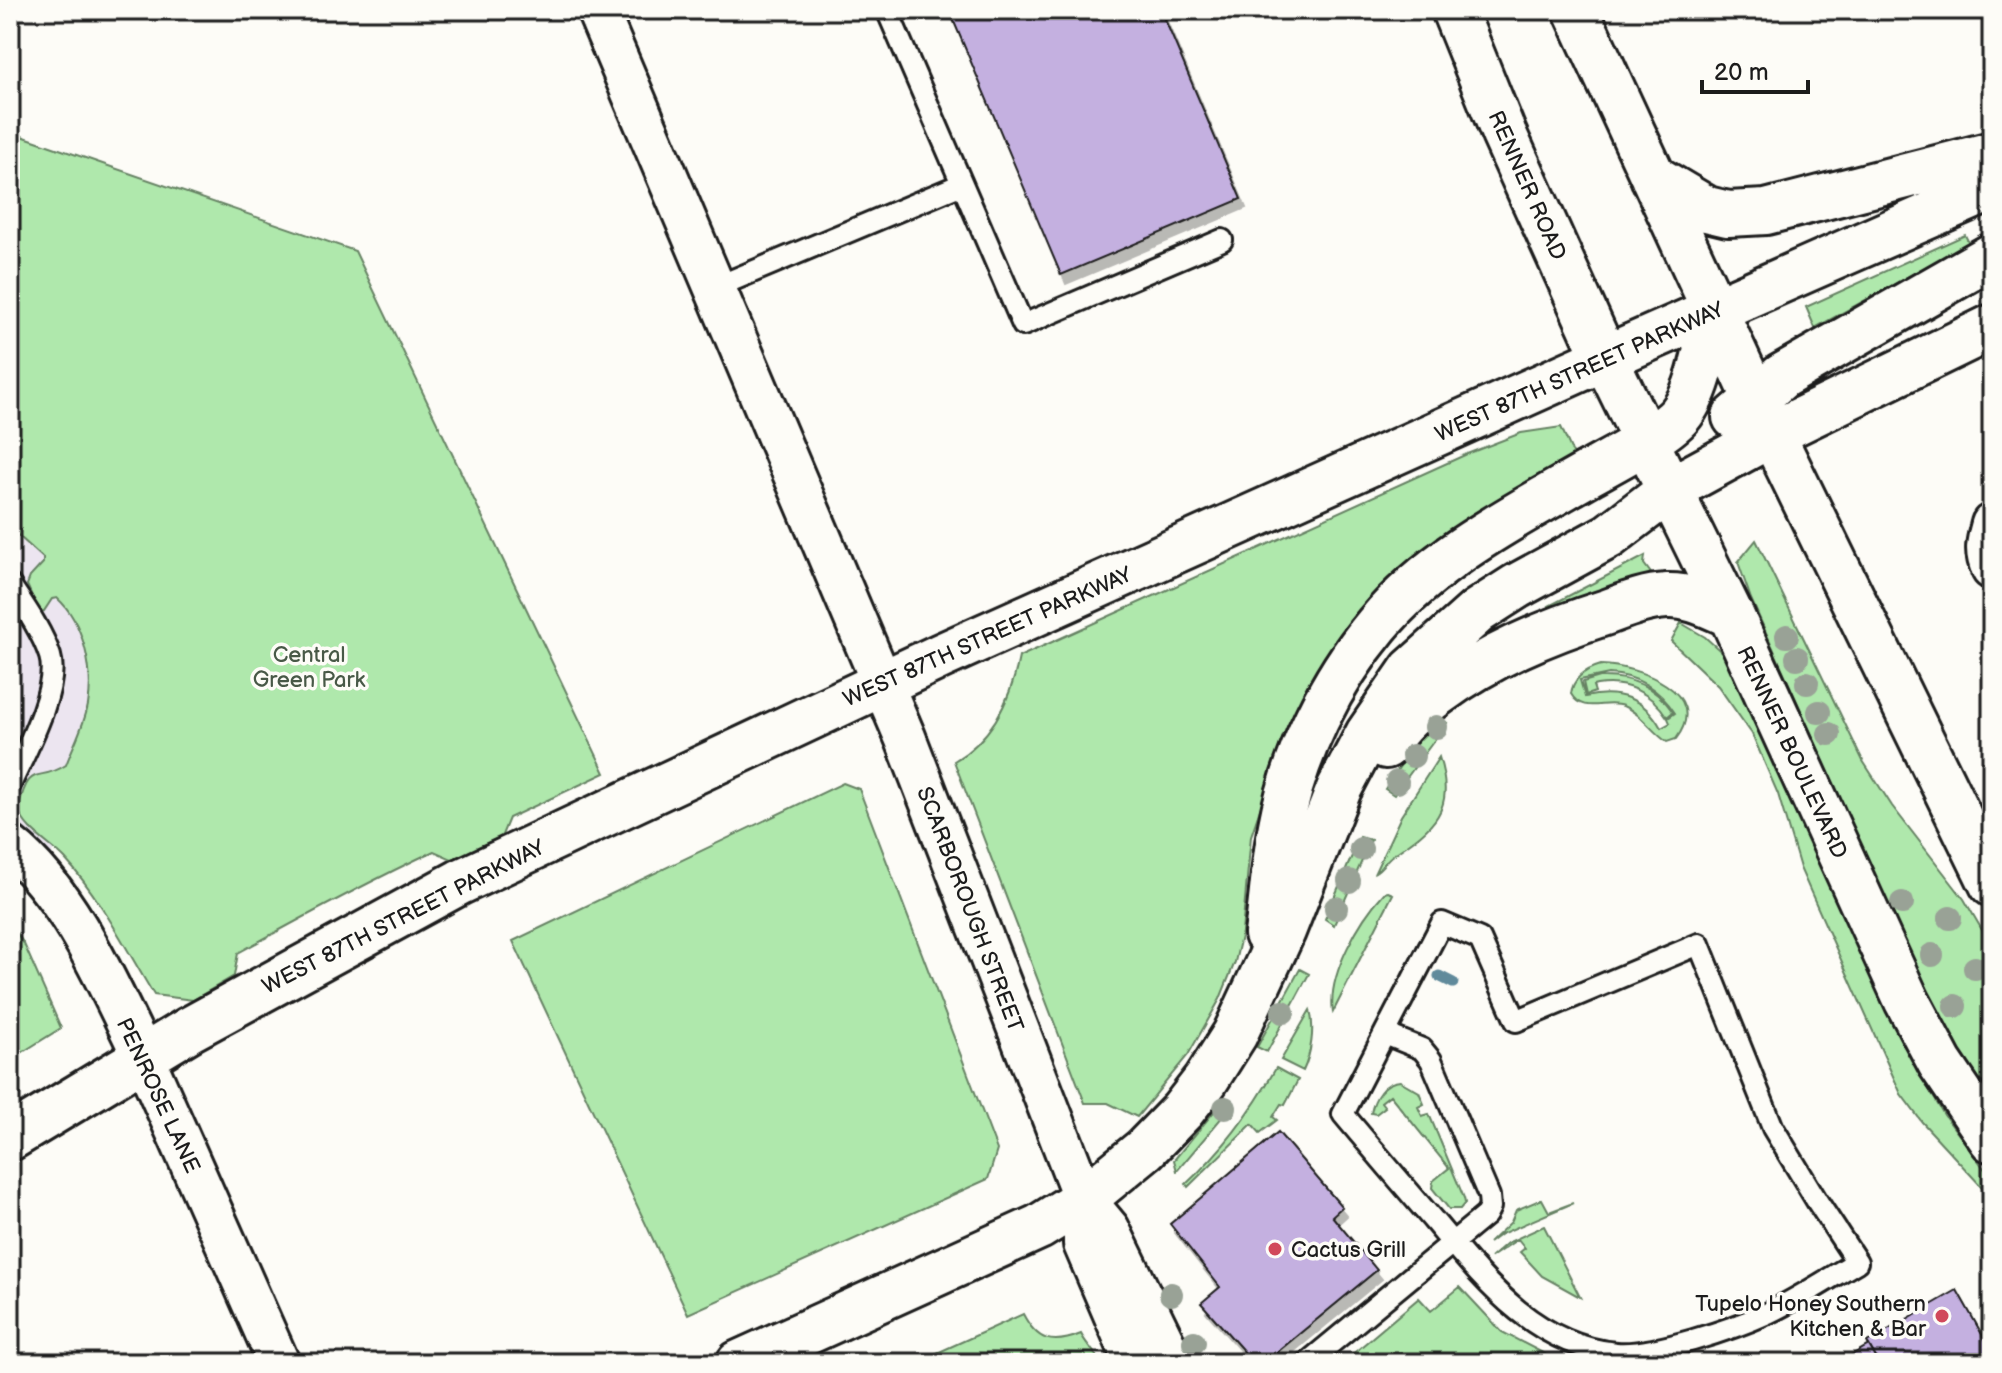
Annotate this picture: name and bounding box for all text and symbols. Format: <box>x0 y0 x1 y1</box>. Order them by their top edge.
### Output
scale bar <box>1702 44 1808 94</box>
text: 20 m <box>1714 58 1769 87</box>
street label: RENNER ROAD <box>1482 107 1572 264</box>
street label: WEST 87TH STREET PARKWAY <box>1431 296 1728 448</box>
street label: WEST 87TH STREET PARKWAY <box>839 561 1136 713</box>
park label: Central Green Park <box>253 642 366 694</box>
street label: RENNER BOULEVARD <box>1731 642 1853 863</box>
street label: SCARBOROUGH STREET <box>910 783 1029 1036</box>
street label: WEST 87TH STREET PARKWAY <box>258 834 549 1000</box>
street label: PENROSE LANE <box>110 1014 205 1178</box>
place label: Cactus Grill <box>1291 1237 1406 1264</box>
marker: Cactus Grill <box>1266 1240 1284 1258</box>
place label: Tupelo Honey Southern Kitchen & Bar <box>1695 1291 1927 1343</box>
marker: Tupelo Honey Southern Kitchen & Bar <box>1933 1307 1951 1325</box>

